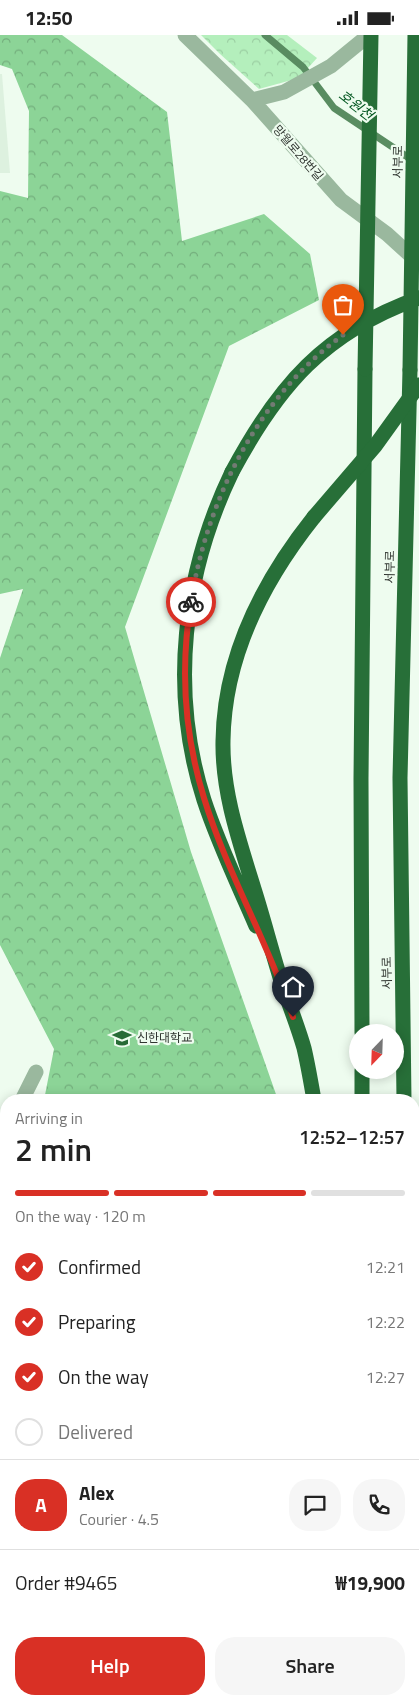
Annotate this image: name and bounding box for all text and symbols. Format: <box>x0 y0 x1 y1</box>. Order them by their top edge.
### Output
text: 12:50 <box>25 3 72 32</box>
water label: 호원천 <box>335 84 379 125</box>
street label: 망월로28번길 <box>269 121 328 185</box>
street label: 서부로 <box>388 145 407 179</box>
pin <box>322 284 364 335</box>
icon: bag <box>329 291 357 319</box>
street label: 서부로 <box>380 550 399 584</box>
courier <box>166 577 216 627</box>
icon: bike <box>177 588 205 616</box>
street label: 서부로 <box>377 956 396 990</box>
pin <box>272 966 314 1017</box>
icon: home <box>279 973 307 1001</box>
north arrow <box>349 1024 404 1079</box>
map controls <box>349 1024 404 1079</box>
school or university icon: 신한대학교 <box>111 1027 133 1049</box>
place label: 신한대학교 <box>137 1028 192 1047</box>
text: Arriving in <box>15 1106 83 1130</box>
text: 12:52–12:57 <box>299 1122 405 1151</box>
text: 2 min <box>15 1125 92 1173</box>
text: On the way · 120 m <box>15 1204 146 1228</box>
text: Confirmed <box>58 1252 141 1281</box>
icon: check <box>15 1253 43 1281</box>
text: 12:21 <box>366 1255 405 1279</box>
text: Preparing <box>58 1307 135 1336</box>
icon: check <box>15 1308 43 1336</box>
text: 12:22 <box>366 1310 405 1334</box>
text: On the way <box>58 1362 149 1391</box>
icon: check <box>15 1363 43 1391</box>
text: 12:27 <box>366 1365 405 1389</box>
text: Delivered <box>58 1417 133 1446</box>
text: Alex <box>79 1478 114 1507</box>
button: chat <box>289 1479 341 1531</box>
button: phone <box>353 1479 405 1531</box>
text: A <box>35 1490 47 1519</box>
text: Courier · 4.5 <box>79 1507 159 1531</box>
text: Order #9465 <box>15 1568 117 1597</box>
text: ₩19,900 <box>336 1568 405 1597</box>
button: Help <box>15 1637 205 1695</box>
button: Share <box>215 1637 405 1695</box>

